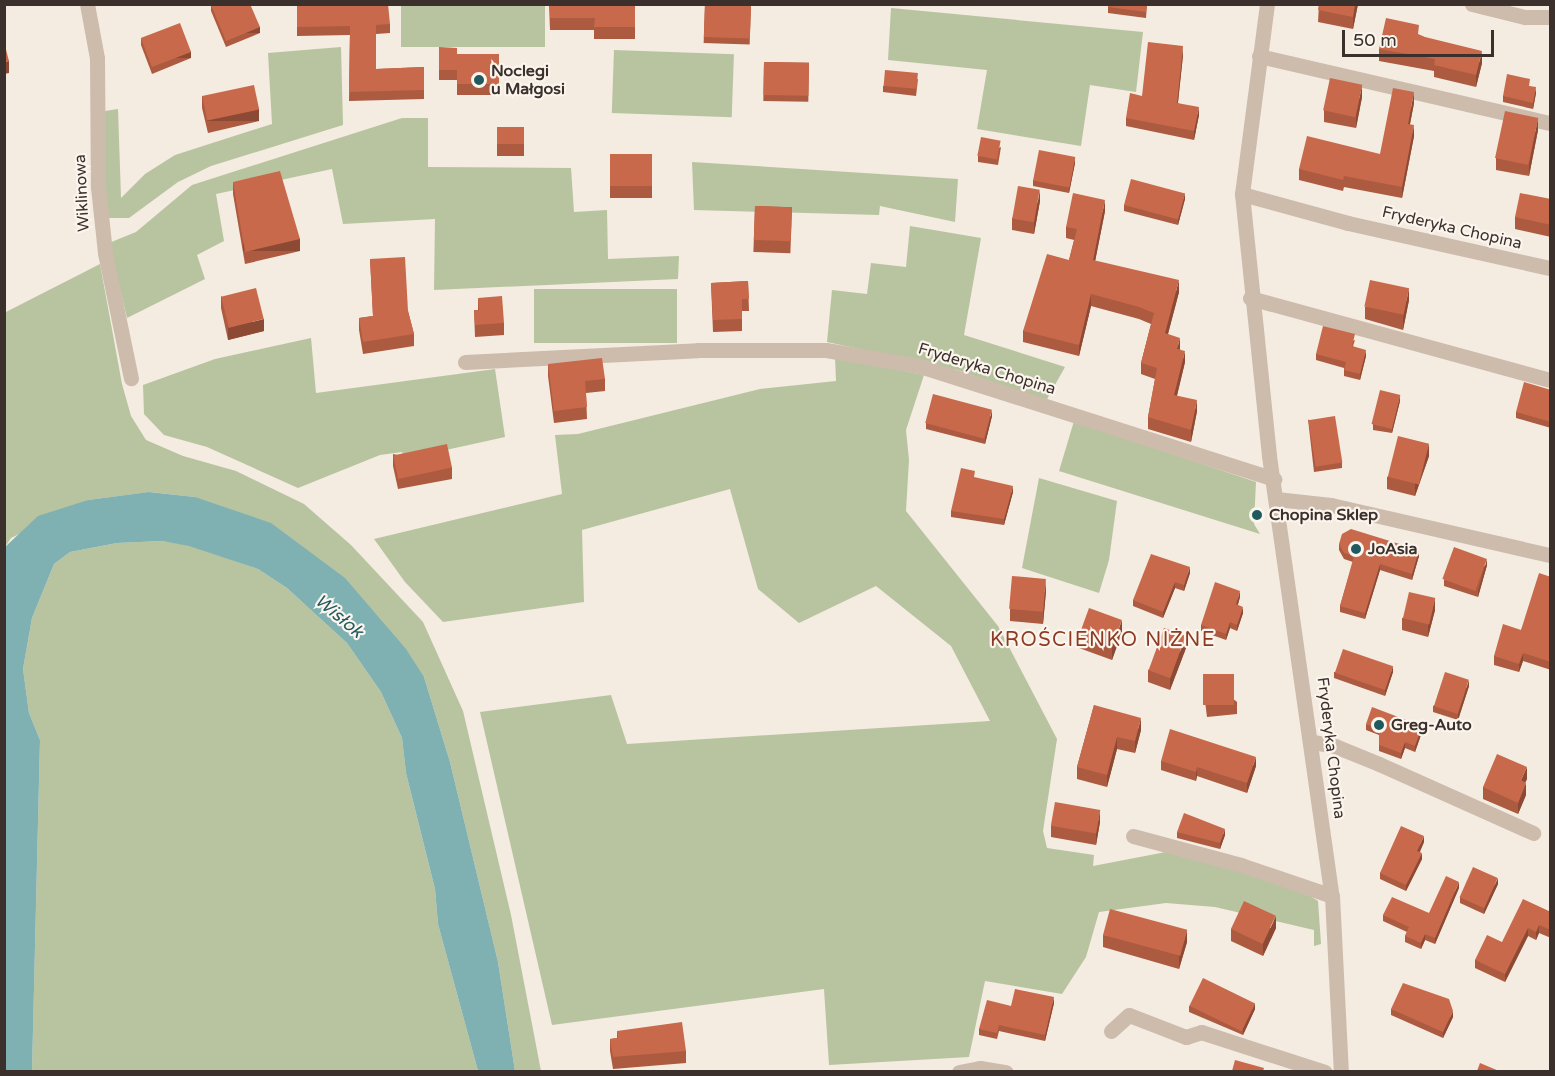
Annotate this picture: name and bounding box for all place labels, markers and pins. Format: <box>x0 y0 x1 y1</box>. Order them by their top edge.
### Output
place label: Noclegi u Małgosi <box>491 61 565 99</box>
marker: Noclegi u Małgosi <box>472 73 486 87</box>
place label: Chopina Sklep <box>1269 505 1378 525</box>
marker: Chopina Sklep <box>1250 508 1264 522</box>
place label: JoAsia <box>1368 539 1418 559</box>
marker: JoAsia <box>1349 542 1363 556</box>
place label: Greg-Auto <box>1391 715 1472 735</box>
marker: Greg-Auto <box>1372 718 1386 732</box>

